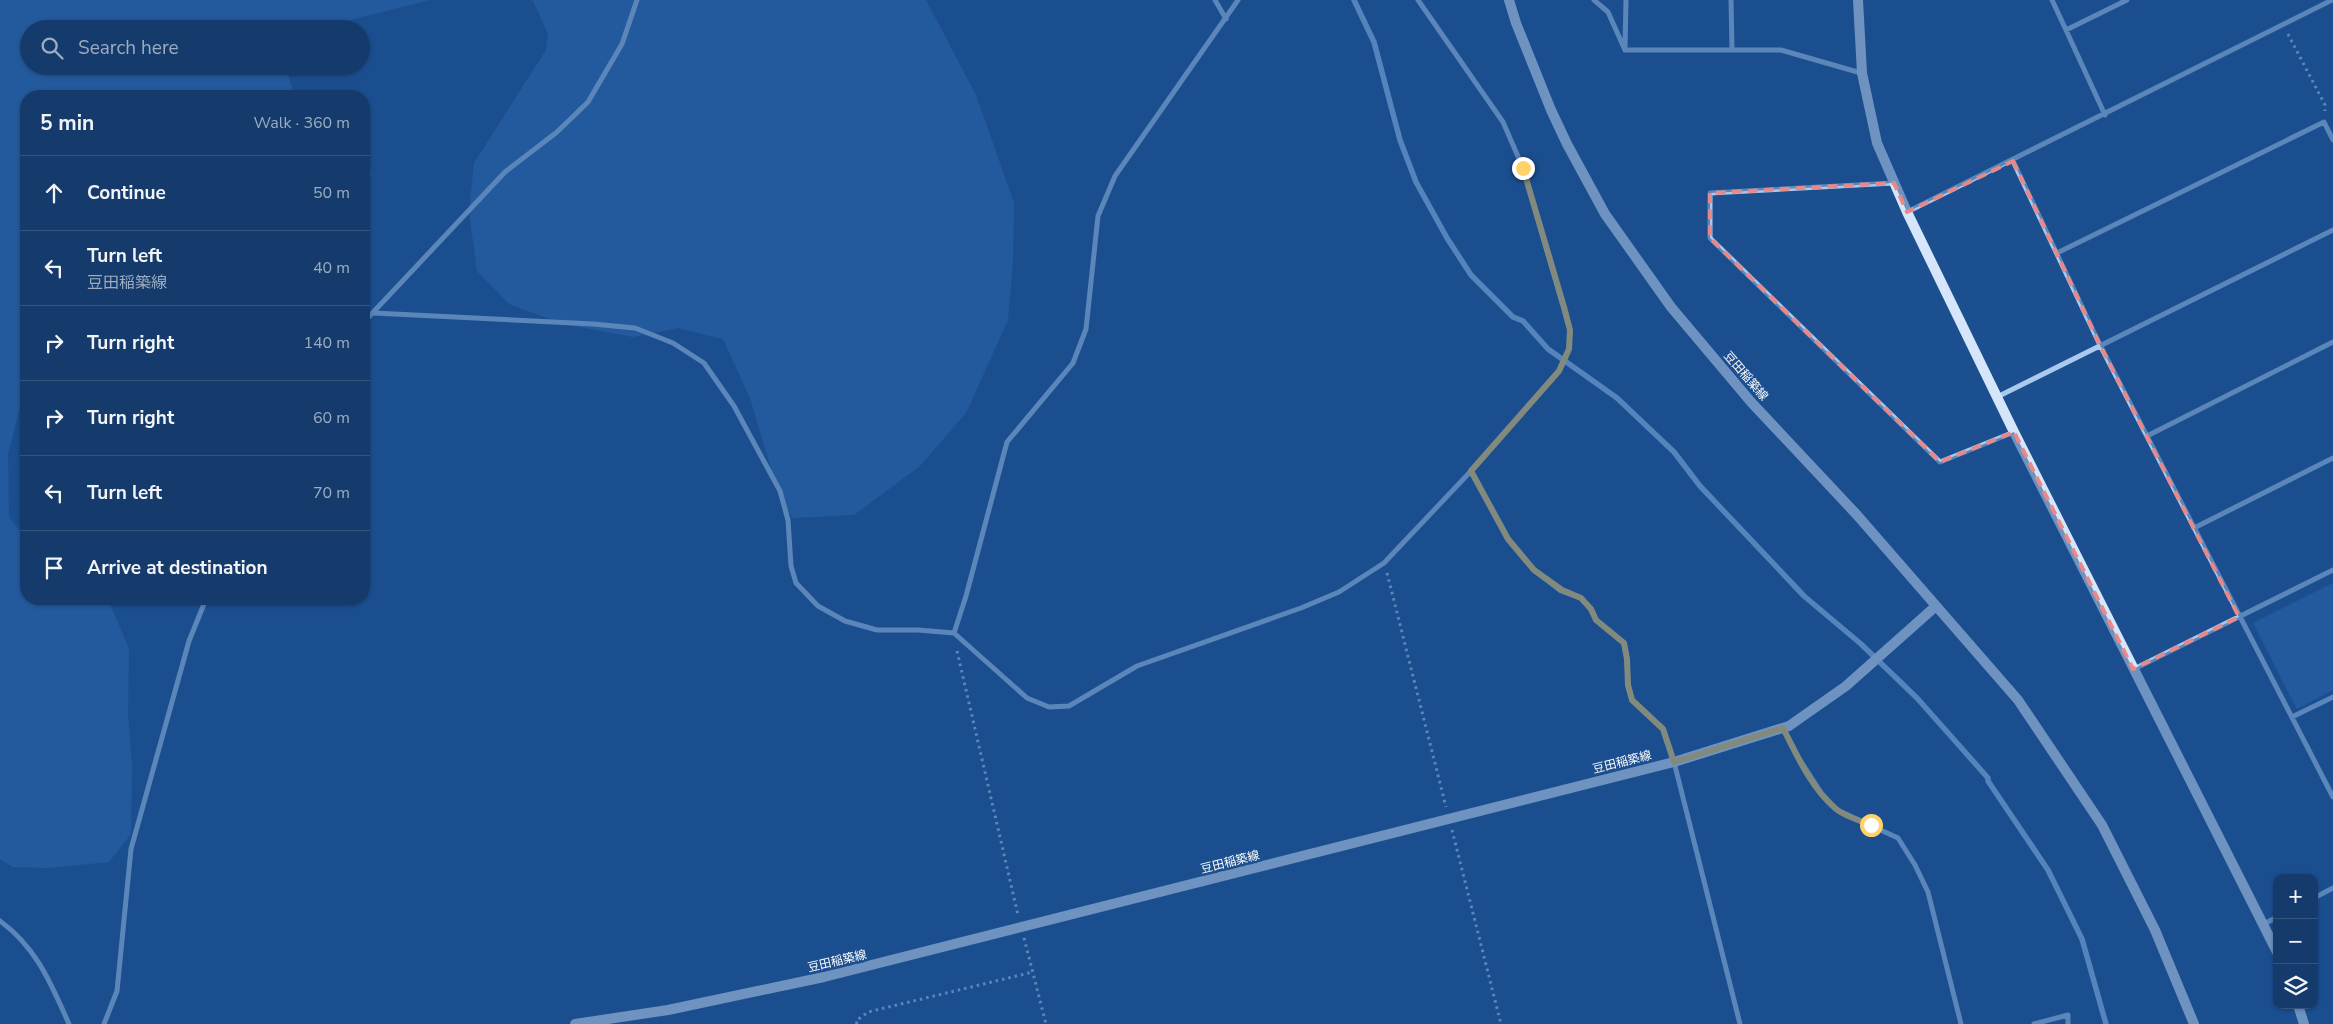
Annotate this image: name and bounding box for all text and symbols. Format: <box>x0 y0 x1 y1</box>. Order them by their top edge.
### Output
search box <box>20 20 370 75</box>
icon: search <box>38 34 66 62</box>
text: Search here <box>78 35 179 61</box>
text: 5 min <box>40 109 94 137</box>
text: Walk · 360 m <box>254 112 350 134</box>
route end <box>1512 157 1535 180</box>
icon: ahead <box>40 179 68 207</box>
text: Continue <box>87 180 166 206</box>
text: 50 m <box>313 182 350 204</box>
text: Turn left <box>87 243 162 269</box>
icon: left <box>40 254 68 282</box>
text: 40 m <box>313 257 350 279</box>
text: 豆田稲築線 <box>87 272 167 294</box>
icon: right <box>40 329 68 357</box>
text: Turn right <box>87 330 174 356</box>
text: 140 m <box>303 332 350 354</box>
street label: 豆田稲築線 <box>1720 348 1772 404</box>
icon: right <box>40 404 68 432</box>
text: Turn right <box>87 405 174 431</box>
text: 60 m <box>313 407 350 429</box>
icon: left <box>40 479 68 507</box>
text: Turn left <box>87 480 162 506</box>
text: 70 m <box>313 482 350 504</box>
icon: arrive <box>40 554 68 582</box>
text: Arrive at destination <box>87 555 268 581</box>
street label: 豆田稲築線 <box>1591 747 1653 777</box>
route start <box>1860 814 1883 837</box>
street label: 豆田稲築線 <box>1199 847 1261 877</box>
map controls <box>2273 874 2318 1009</box>
button: + <box>2273 874 2318 919</box>
button: − <box>2273 919 2318 964</box>
street label: 豆田稲築線 <box>806 946 868 976</box>
button: layers <box>2273 964 2318 1009</box>

